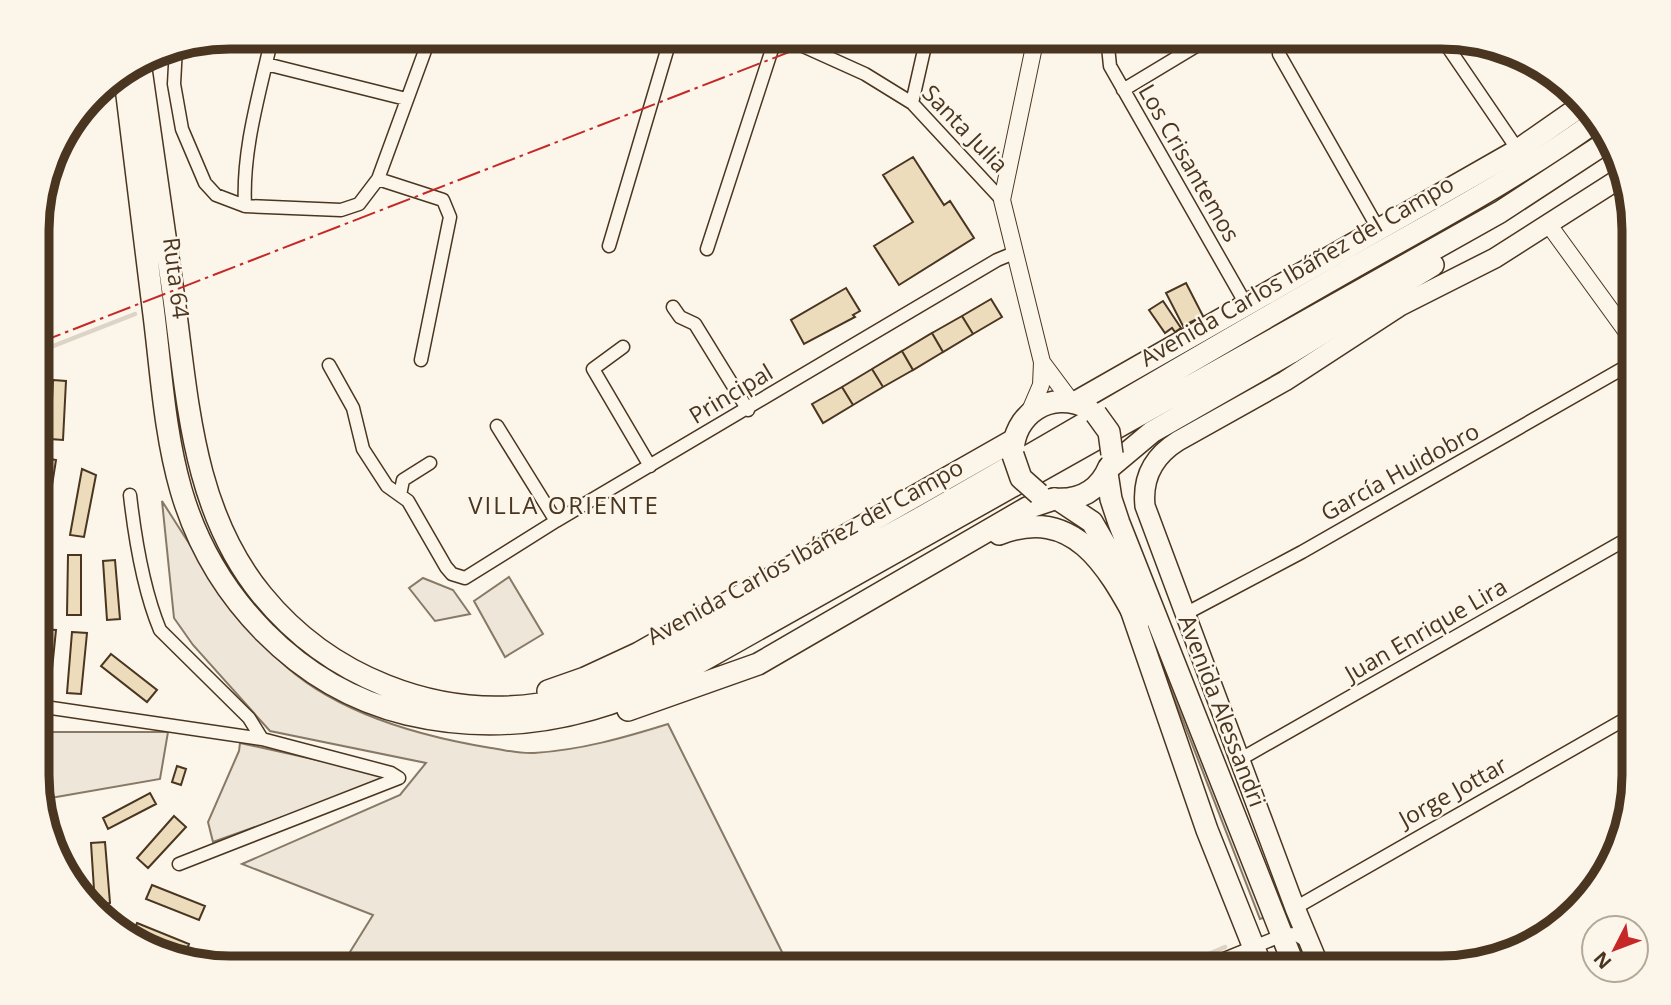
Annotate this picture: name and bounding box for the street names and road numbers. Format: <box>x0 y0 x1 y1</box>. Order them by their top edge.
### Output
street label: Santa Julia <box>916 77 1016 179</box>
street label: Los Crisantemos <box>1132 78 1248 247</box>
street label: Avenida Carlos Ibáñez del Campo <box>1134 167 1459 373</box>
street label: Ruta 64 <box>156 235 198 320</box>
street label: Principal <box>683 356 778 431</box>
street label: García Huidobro <box>1315 414 1484 528</box>
street label: Avenida Carlos Ibáñez del Campo <box>641 451 968 652</box>
street label: Juan Enrique Lira <box>1337 570 1512 690</box>
street label: Avenida Alessandri <box>1172 610 1274 811</box>
street label: Jorge Jottar <box>1391 748 1513 835</box>

